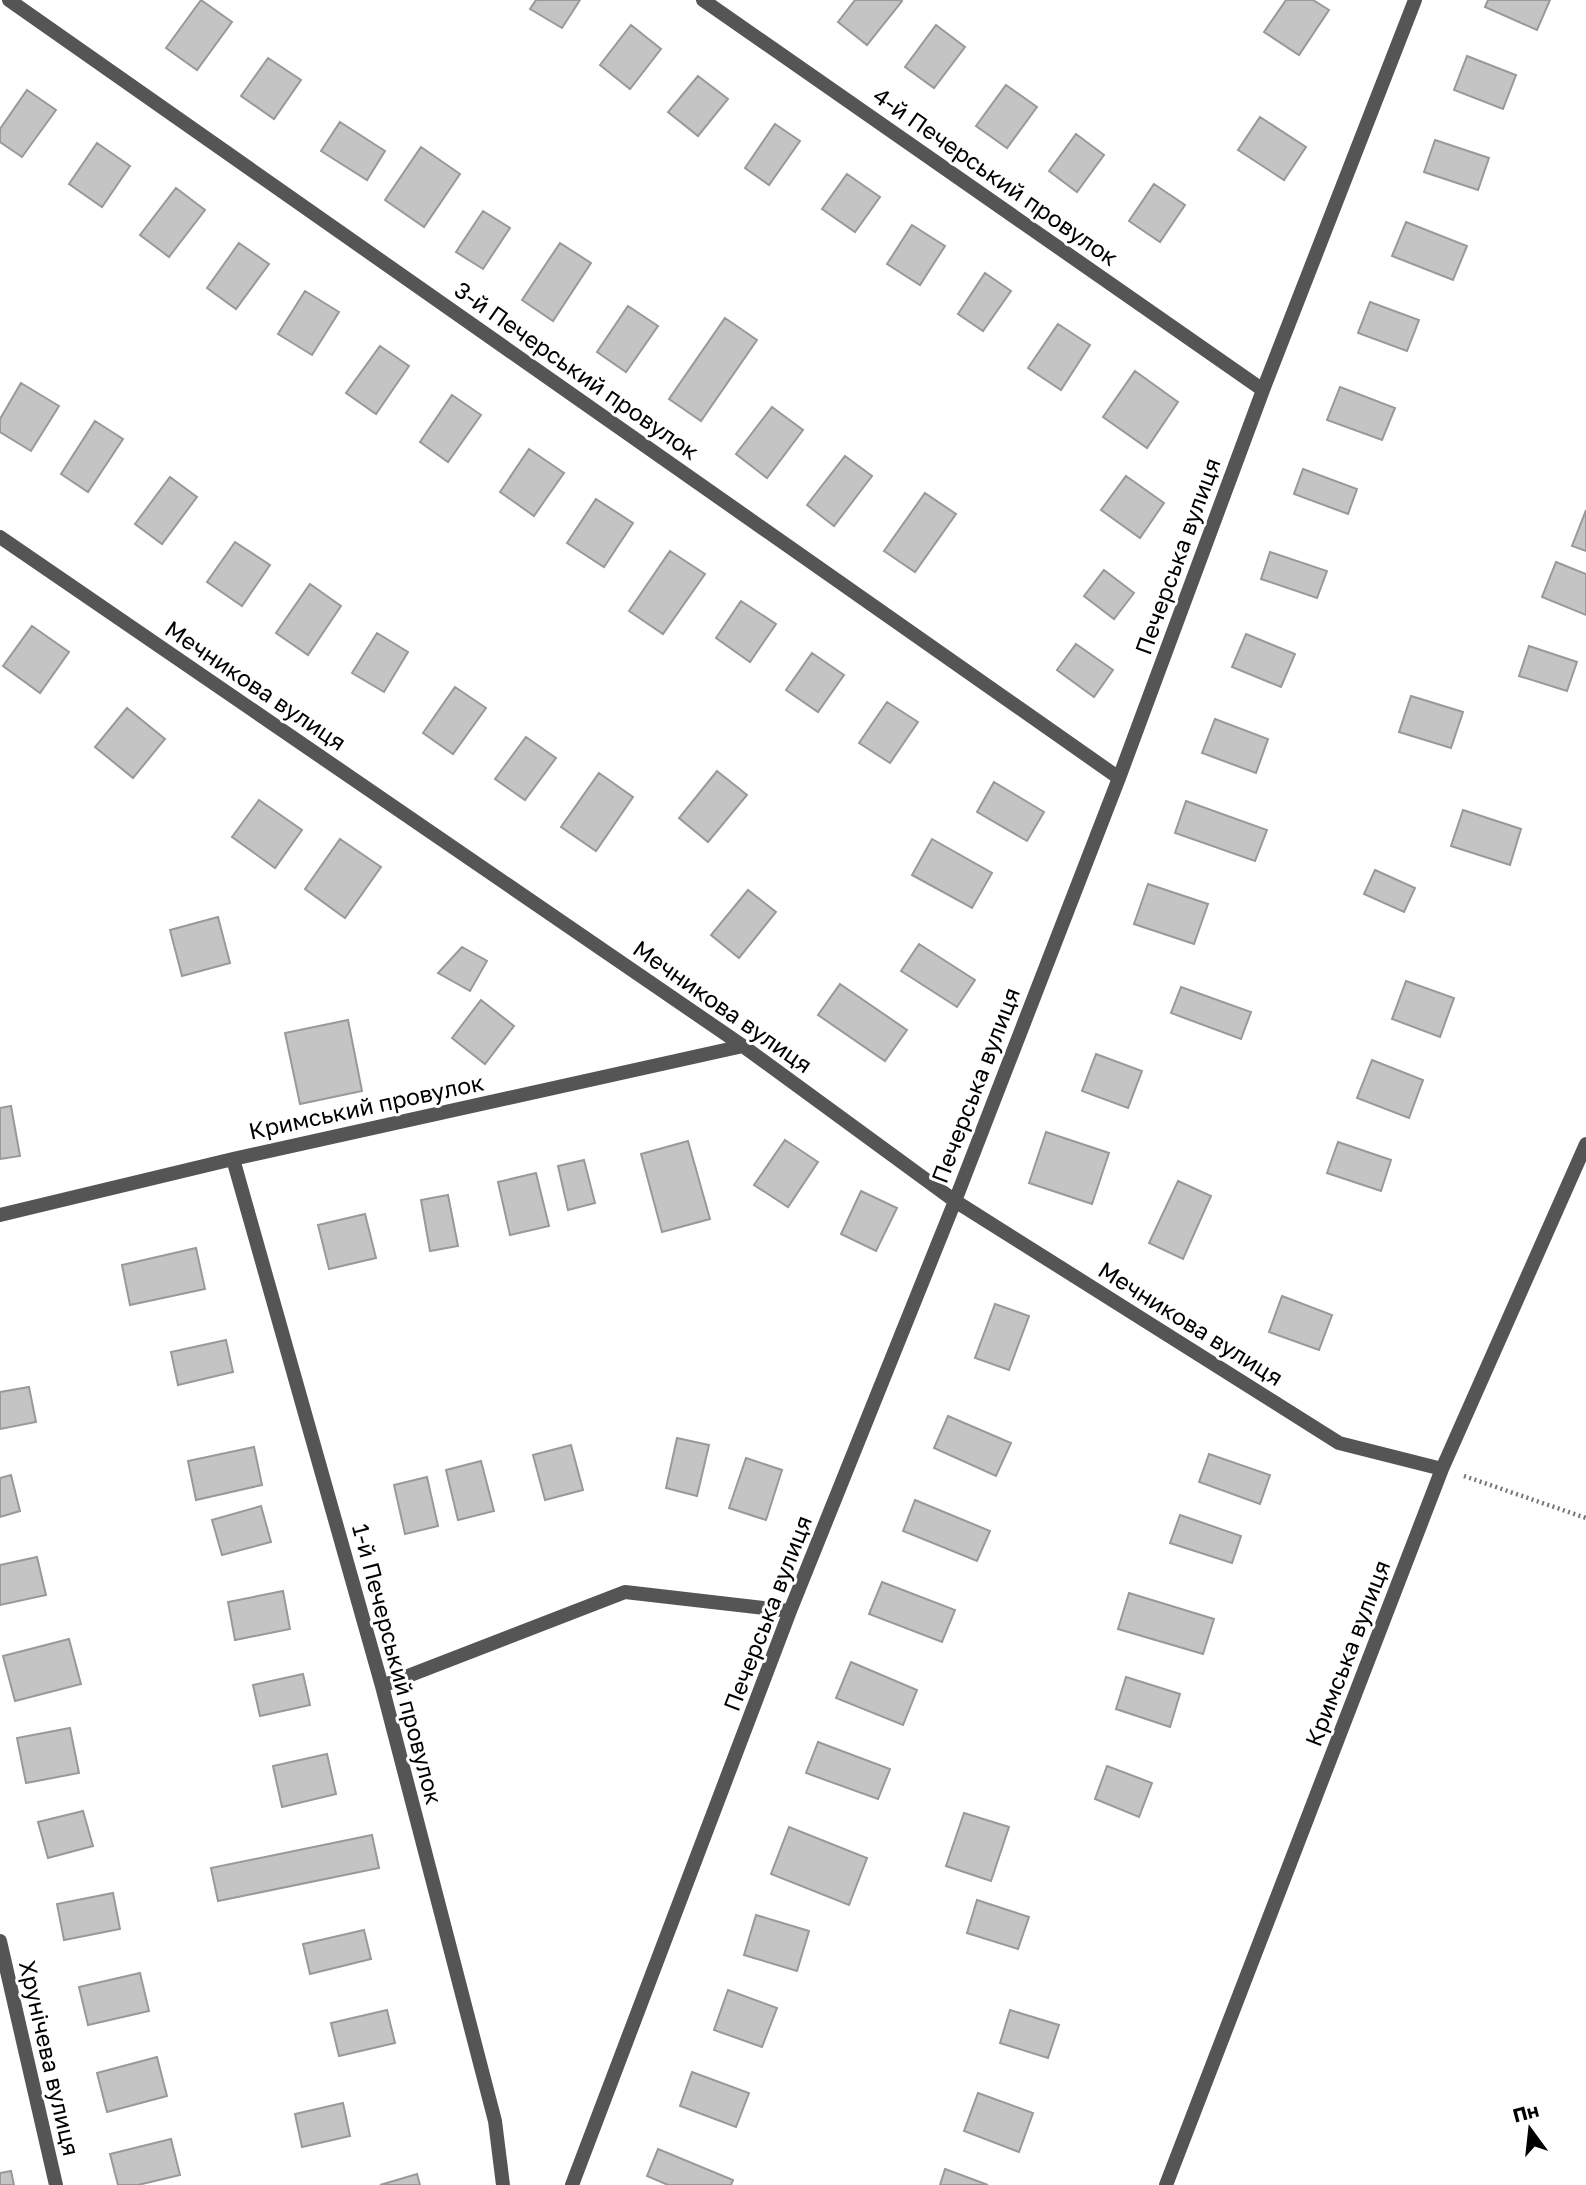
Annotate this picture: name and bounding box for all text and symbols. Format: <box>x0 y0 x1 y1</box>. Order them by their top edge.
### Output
street label: 4-й Печерський провулок <box>868 81 1124 271</box>
street label: 3-й Печерський провулок <box>450 275 704 465</box>
street label: Печерська вулиця <box>1128 454 1226 658</box>
street label: Мечникова вулиця <box>160 614 352 756</box>
street label: Мечникова вулиця <box>628 934 818 1078</box>
street label: Печерська вулиця <box>925 983 1025 1187</box>
street label: Кримський провулок <box>246 1067 486 1145</box>
street label: Мечникова вулиця <box>1094 1255 1288 1391</box>
street label: Печерська вулиця <box>717 1511 817 1715</box>
street label: 1-й Печерський провулок <box>347 1521 449 1807</box>
street label: Кримська вулиця <box>1299 1556 1395 1750</box>
street label: Хрунічева вулиця <box>14 1957 86 2159</box>
north arrow <box>1495 2094 1565 2164</box>
text: Пн <box>1510 2098 1541 2127</box>

